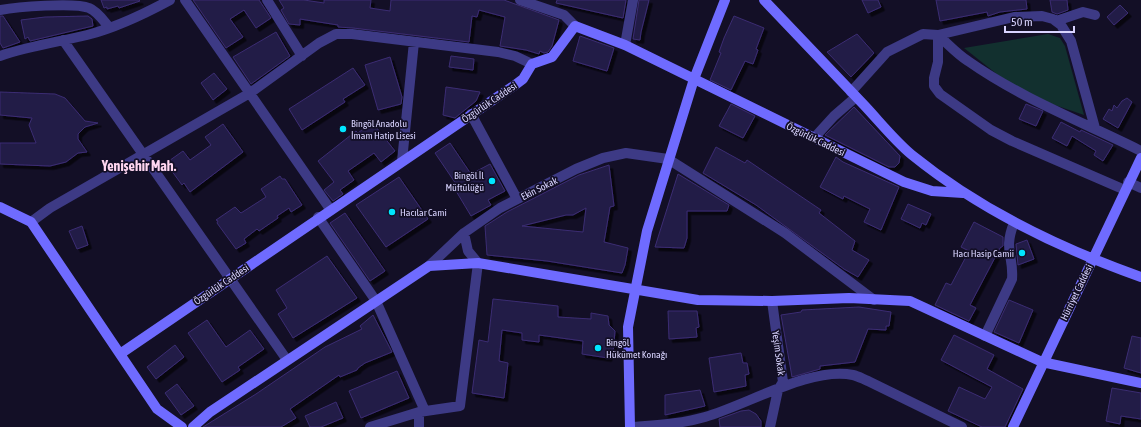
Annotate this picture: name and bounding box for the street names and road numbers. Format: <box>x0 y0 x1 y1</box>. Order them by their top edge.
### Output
street label: Özgürlük Caddesi <box>460 80 519 125</box>
street label: Özgürlük Caddesi <box>785 121 847 158</box>
street label: Ekin Sokak <box>519 174 560 202</box>
street label: Özgürlük Caddesi <box>192 262 251 307</box>
street label: Hürriyet Caddesi <box>1058 263 1095 322</box>
street label: Yeşim Sokak <box>770 330 787 377</box>

